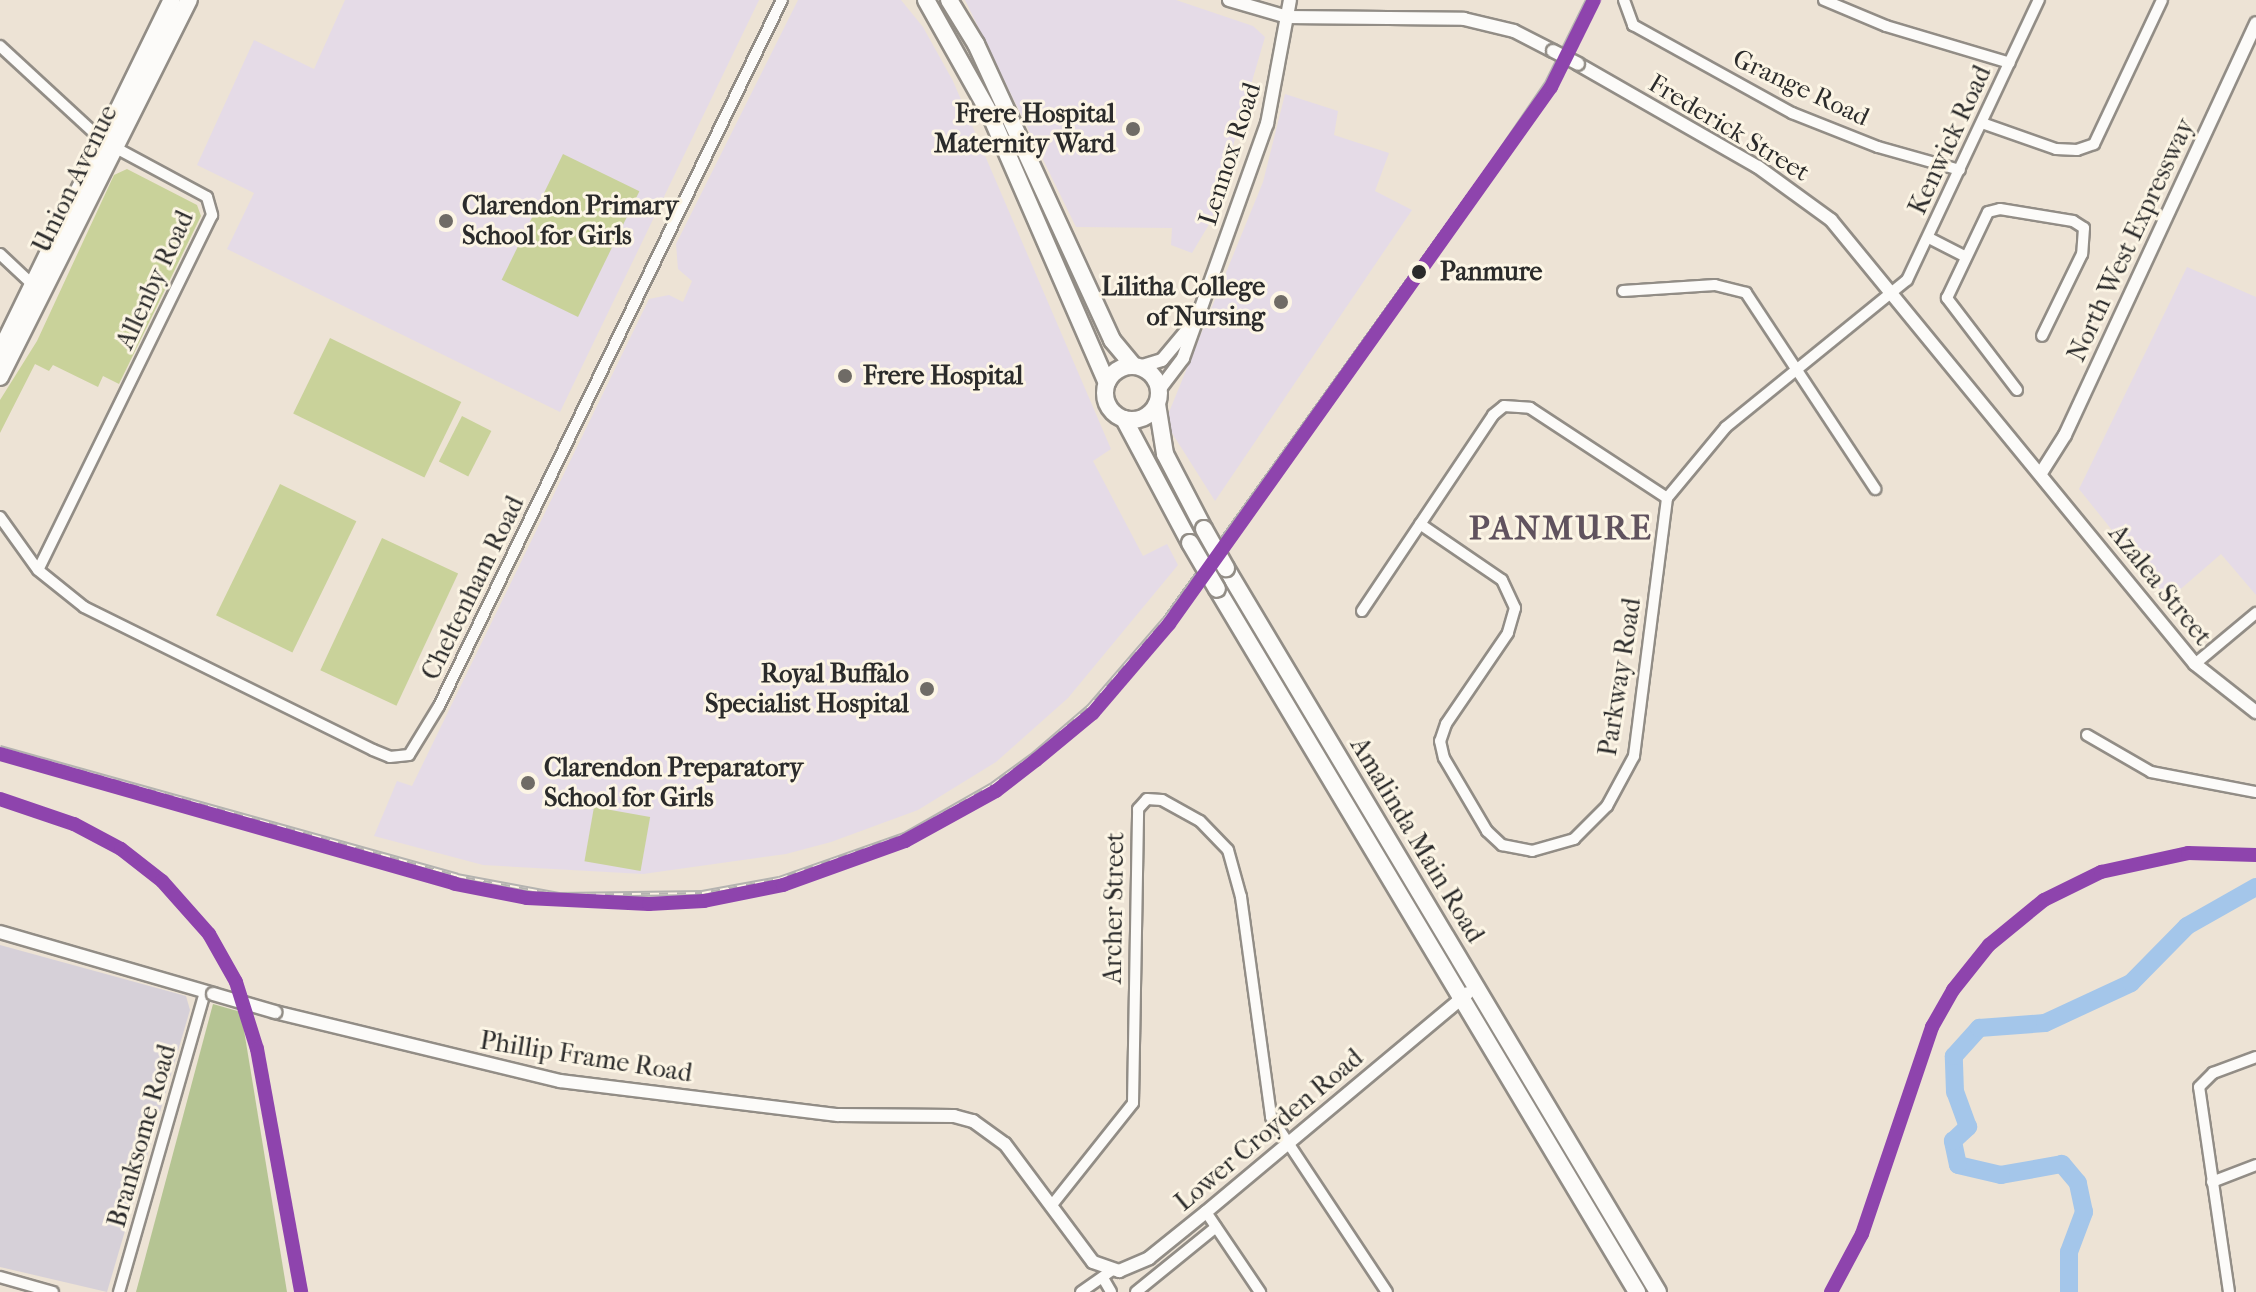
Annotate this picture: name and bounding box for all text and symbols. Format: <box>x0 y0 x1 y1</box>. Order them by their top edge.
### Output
street label: Grange Road <box>1728 43 1874 133</box>
street label: Kenwick Road <box>1902 60 1998 220</box>
street label: Frederick Street <box>1643 68 1815 188</box>
street label: Lennox Road <box>1192 79 1268 229</box>
place label: Frere Hospital Maternity Ward <box>934 98 1115 160</box>
street label: Union Avenue <box>26 100 124 258</box>
street label: North West Expressway <box>2061 113 2201 367</box>
marker: Frere Hospital Maternity Ward <box>1122 118 1144 140</box>
place label: Clarendon Primary School for Girls <box>462 190 678 252</box>
street label: Allenby Road <box>109 206 201 354</box>
marker: Clarendon Primary School for Girls <box>437 212 455 230</box>
place label: Panmure <box>1440 256 1542 288</box>
marker: Panmure <box>1405 258 1433 286</box>
place label: Lilitha College of Nursing <box>1101 271 1265 332</box>
marker: Lilitha College of Nursing <box>1272 293 1290 311</box>
place label: Frere Hospital <box>863 360 1023 392</box>
marker: Frere Hospital <box>834 365 856 387</box>
street label: Cheltenham Road <box>415 491 531 685</box>
district label: PANMURE <box>1469 509 1653 549</box>
street label: Azalea Street <box>2102 518 2218 652</box>
street label: Parkway Road <box>1592 596 1648 758</box>
place label: Royal Buffalo Specialist Hospital <box>705 658 909 720</box>
marker: Royal Buffalo Specialist Hospital <box>916 678 938 700</box>
street label: Amalinda Main Road <box>1343 732 1491 948</box>
place label: Clarendon Preparatory School for Girls <box>544 752 803 814</box>
marker: Clarendon Preparatory School for Girls <box>519 774 537 792</box>
street label: Archer Street <box>1097 832 1131 984</box>
street label: Phillip Frame Road <box>478 1025 694 1089</box>
street label: Branksome Road <box>101 1041 183 1231</box>
street label: Lower Croyden Road <box>1169 1042 1369 1218</box>

